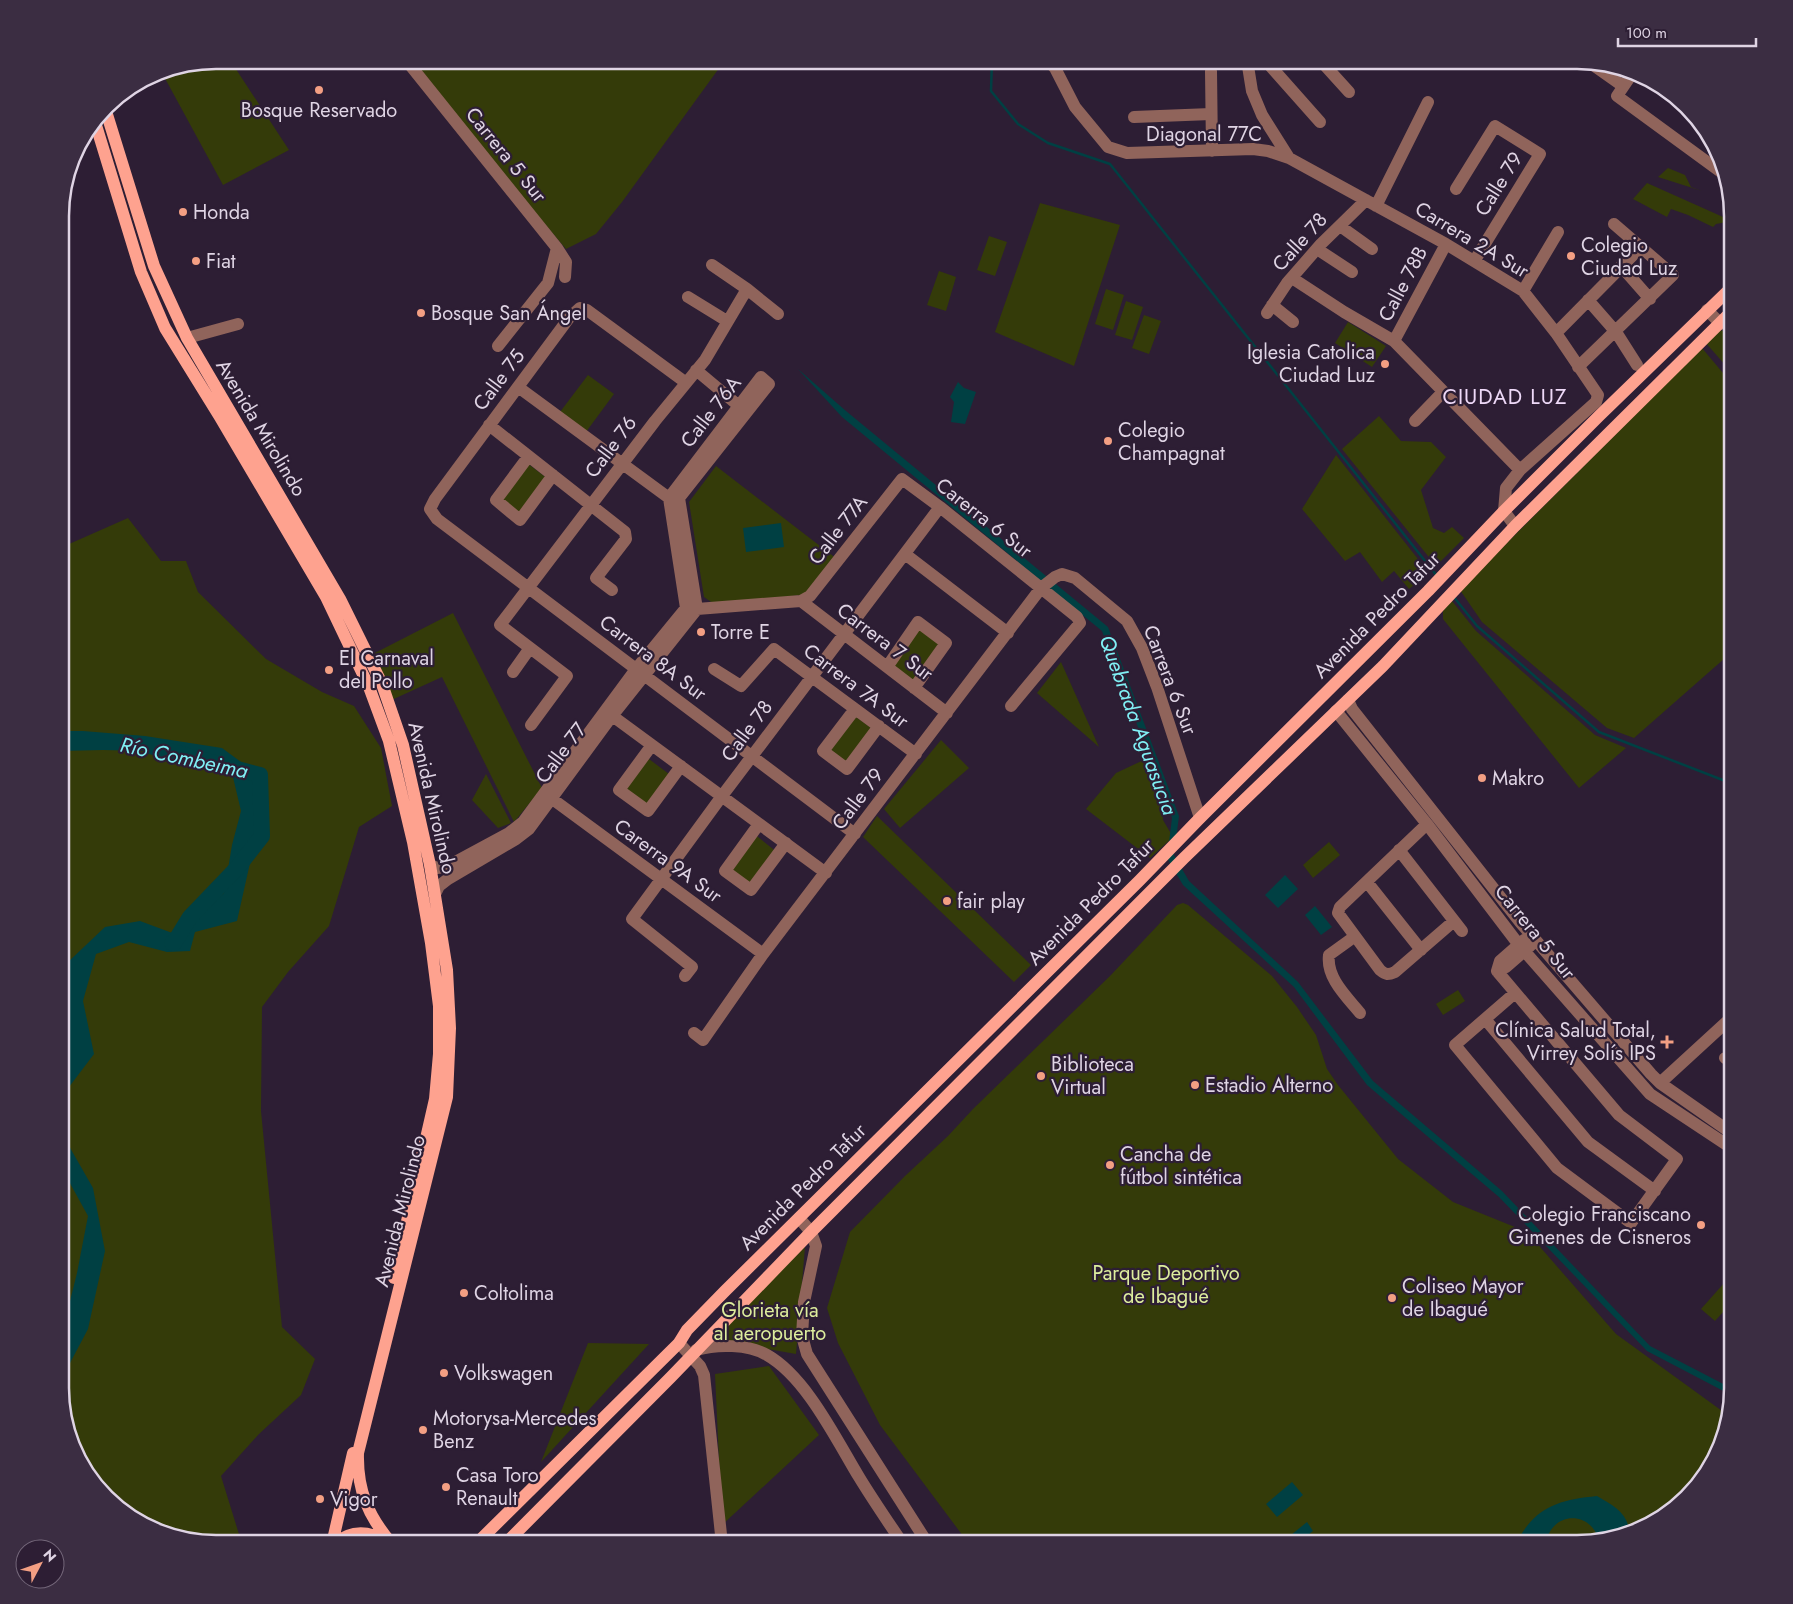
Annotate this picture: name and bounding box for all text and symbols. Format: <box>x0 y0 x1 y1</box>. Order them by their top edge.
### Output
scale bar <box>1618 15 1756 47</box>
text: 100 m <box>1626 22 1667 44</box>
marker: Bosque Reservado <box>313 84 325 96</box>
place label: Bosque Reservado <box>241 96 397 125</box>
street label: Carrera 5 Sur <box>459 101 554 209</box>
street label: Diagonal 77C <box>1146 120 1262 149</box>
street label: Calle 79 <box>1468 146 1530 222</box>
street label: Carrera 2A Sur <box>1409 194 1535 286</box>
place label: Honda <box>193 198 250 227</box>
marker: Honda <box>177 206 189 218</box>
street label: Calle 78 <box>1266 206 1334 278</box>
place label: Colegio Ciudad Luz <box>1581 231 1677 283</box>
street label: Calle 78B <box>1371 241 1435 327</box>
place label: Fiat <box>206 247 236 276</box>
marker: Colegio Ciudad Luz <box>1565 250 1577 262</box>
marker: Fiat <box>190 255 202 267</box>
place label: Bosque San Ángel <box>431 299 586 328</box>
marker: Bosque San Ángel <box>415 307 427 319</box>
place label: Iglesia Catolica Ciudad Luz <box>1247 338 1375 390</box>
street label: Calle 75 <box>466 343 532 417</box>
street label: Avenida Mirolindo <box>209 354 313 502</box>
marker: Iglesia Catolica Ciudad Luz <box>1379 358 1391 370</box>
street label: Calle 76A <box>674 369 749 454</box>
district label: CIUDAD LUZ <box>1443 382 1567 412</box>
street label: Calle 76 <box>578 410 644 484</box>
place label: Colegio Champagnat <box>1118 416 1225 468</box>
marker: Colegio Champagnat <box>1102 435 1114 447</box>
street label: Carerra 6 Sur <box>930 471 1038 565</box>
street label: Calle 77A <box>802 489 875 571</box>
street label: Avenida Pedro Tafur <box>1307 545 1447 685</box>
street label: Carrera 7 Sur <box>831 596 939 688</box>
street label: Carrera 8A Sur <box>593 608 713 708</box>
place label: Torre E <box>711 618 770 647</box>
street label: Carrera 6 Sur <box>1136 621 1204 739</box>
marker: Torre E <box>695 626 707 638</box>
water label: Quebrada Aguasucia <box>1091 631 1185 820</box>
street label: Carrera 7A Sur <box>797 637 915 735</box>
place label: El Carnaval del Pollo <box>339 644 434 696</box>
marker: El Carnaval del Pollo <box>323 664 335 676</box>
street label: Calle 78 <box>714 694 780 768</box>
street label: Calle 77 <box>528 716 594 790</box>
street label: Avenida Mirolindo <box>400 719 464 877</box>
water label: Río Combeima <box>117 730 251 786</box>
street label: Calle 79 <box>825 762 891 836</box>
place label: Makro <box>1492 764 1544 793</box>
marker: Makro <box>1476 772 1488 784</box>
street label: Carerra 9A Sur <box>608 812 728 910</box>
street label: Avenida Pedro Tafur <box>1021 832 1161 972</box>
street label: Carrera 5 Sur <box>1488 878 1583 986</box>
place label: fair play <box>957 887 1025 916</box>
marker: fair play <box>941 895 953 907</box>
place label: Clínica Salud Total, Virrey Solís IPS <box>1495 1016 1656 1068</box>
marker: Clínica Salud Total, Virrey Solís IPS <box>1660 1035 1674 1049</box>
place label: Biblioteca Virtual <box>1051 1050 1134 1102</box>
marker: Biblioteca Virtual <box>1035 1070 1047 1082</box>
place label: Estadio Alterno <box>1205 1071 1333 1100</box>
marker: Estadio Alterno <box>1189 1079 1201 1091</box>
street label: Avenida Pedro Tafur <box>733 1117 873 1257</box>
street label: Avenida Mirolindo <box>367 1132 433 1290</box>
place label: Cancha de fútbol sintética <box>1120 1140 1242 1192</box>
marker: Cancha de fútbol sintética <box>1104 1159 1116 1171</box>
place label: Colegio Franciscano Gimenes de Cisneros <box>1509 1200 1691 1252</box>
marker: Colegio Franciscano Gimenes de Cisneros <box>1695 1219 1707 1231</box>
park label: Parque Deportivo de Ibagué <box>1092 1259 1240 1311</box>
place label: Coliseo Mayor de Ibagué <box>1402 1272 1524 1324</box>
place label: Coltolima <box>474 1279 554 1308</box>
marker: Coltolima <box>458 1287 470 1299</box>
marker: Coliseo Mayor de Ibagué <box>1386 1292 1398 1304</box>
park label: Glorieta vía al aeropuerto <box>714 1296 826 1348</box>
place label: Volkswagen <box>454 1359 553 1388</box>
marker: Volkswagen <box>438 1367 450 1379</box>
place label: Motorysa-Mercedes Benz <box>433 1404 597 1456</box>
marker: Motorysa-Mercedes Benz <box>417 1424 429 1436</box>
place label: Casa Toro Renault <box>456 1461 539 1513</box>
marker: Casa Toro Renault <box>440 1481 452 1493</box>
place label: Vigor <box>330 1485 378 1514</box>
marker: Vigor <box>314 1493 326 1505</box>
north arrow <box>15 1539 65 1589</box>
text: N <box>39 1545 61 1566</box>

